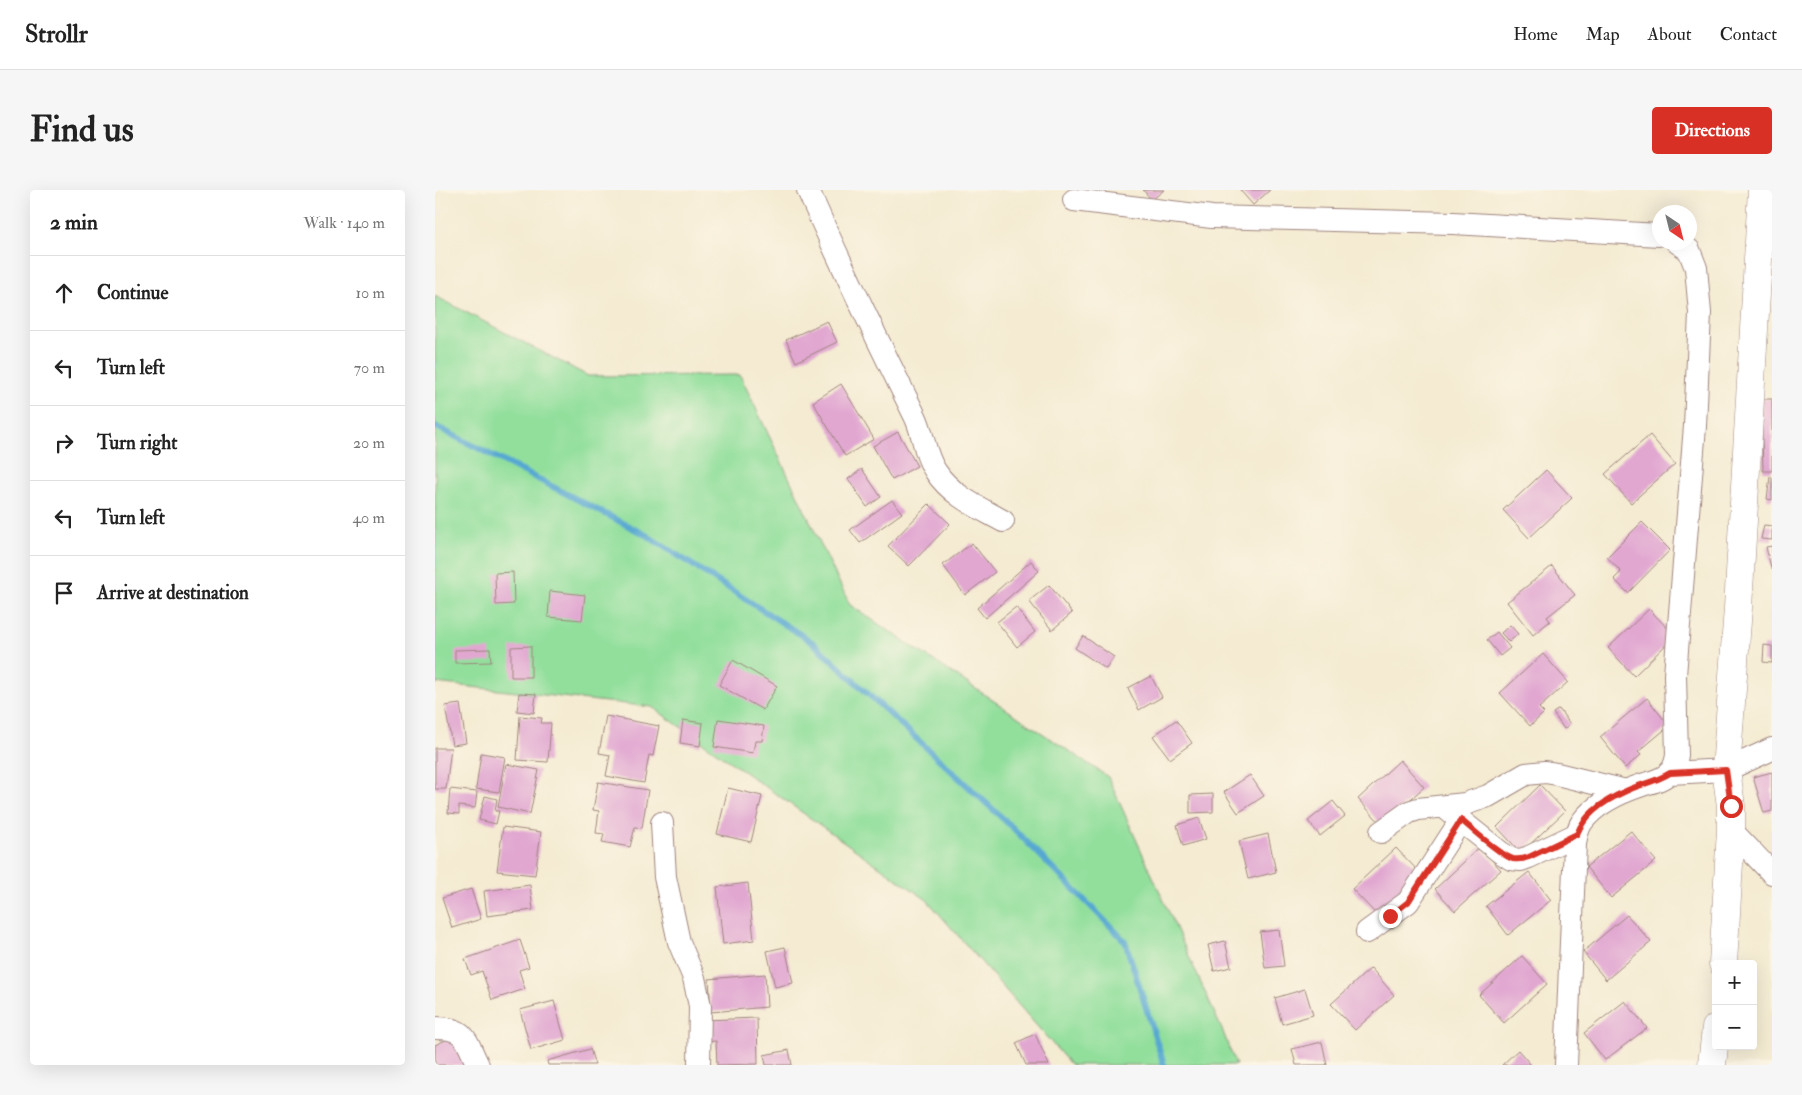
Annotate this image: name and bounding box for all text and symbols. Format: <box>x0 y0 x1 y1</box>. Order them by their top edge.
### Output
text: Strollr <box>25 19 88 50</box>
text: Home <box>1513 23 1558 46</box>
text: Map <box>1586 23 1620 46</box>
text: About <box>1648 23 1692 46</box>
text: Contact <box>1720 23 1777 46</box>
button: Directions <box>1652 107 1772 154</box>
text: Find us <box>30 108 134 152</box>
north arrow <box>1652 205 1697 250</box>
text: 2 min <box>50 209 98 236</box>
text: Walk · 140 m <box>304 213 385 233</box>
icon: ahead <box>50 279 78 307</box>
text: Continue <box>97 281 168 305</box>
text: 10 m <box>355 283 385 303</box>
icon: left <box>50 354 78 382</box>
text: Turn left <box>97 356 165 380</box>
text: 70 m <box>354 358 385 378</box>
icon: right <box>50 429 78 457</box>
text: Turn right <box>97 431 177 455</box>
text: 20 m <box>353 433 385 453</box>
icon: left <box>50 504 78 532</box>
text: Turn left <box>97 506 165 530</box>
text: 40 m <box>352 508 385 528</box>
icon: arrive <box>50 579 78 607</box>
text: Arrive at destination <box>97 581 249 605</box>
route start <box>1720 795 1743 818</box>
route end <box>1379 905 1402 928</box>
map controls <box>1712 960 1757 1050</box>
button: + <box>1712 960 1757 1005</box>
button: − <box>1712 1005 1757 1050</box>

